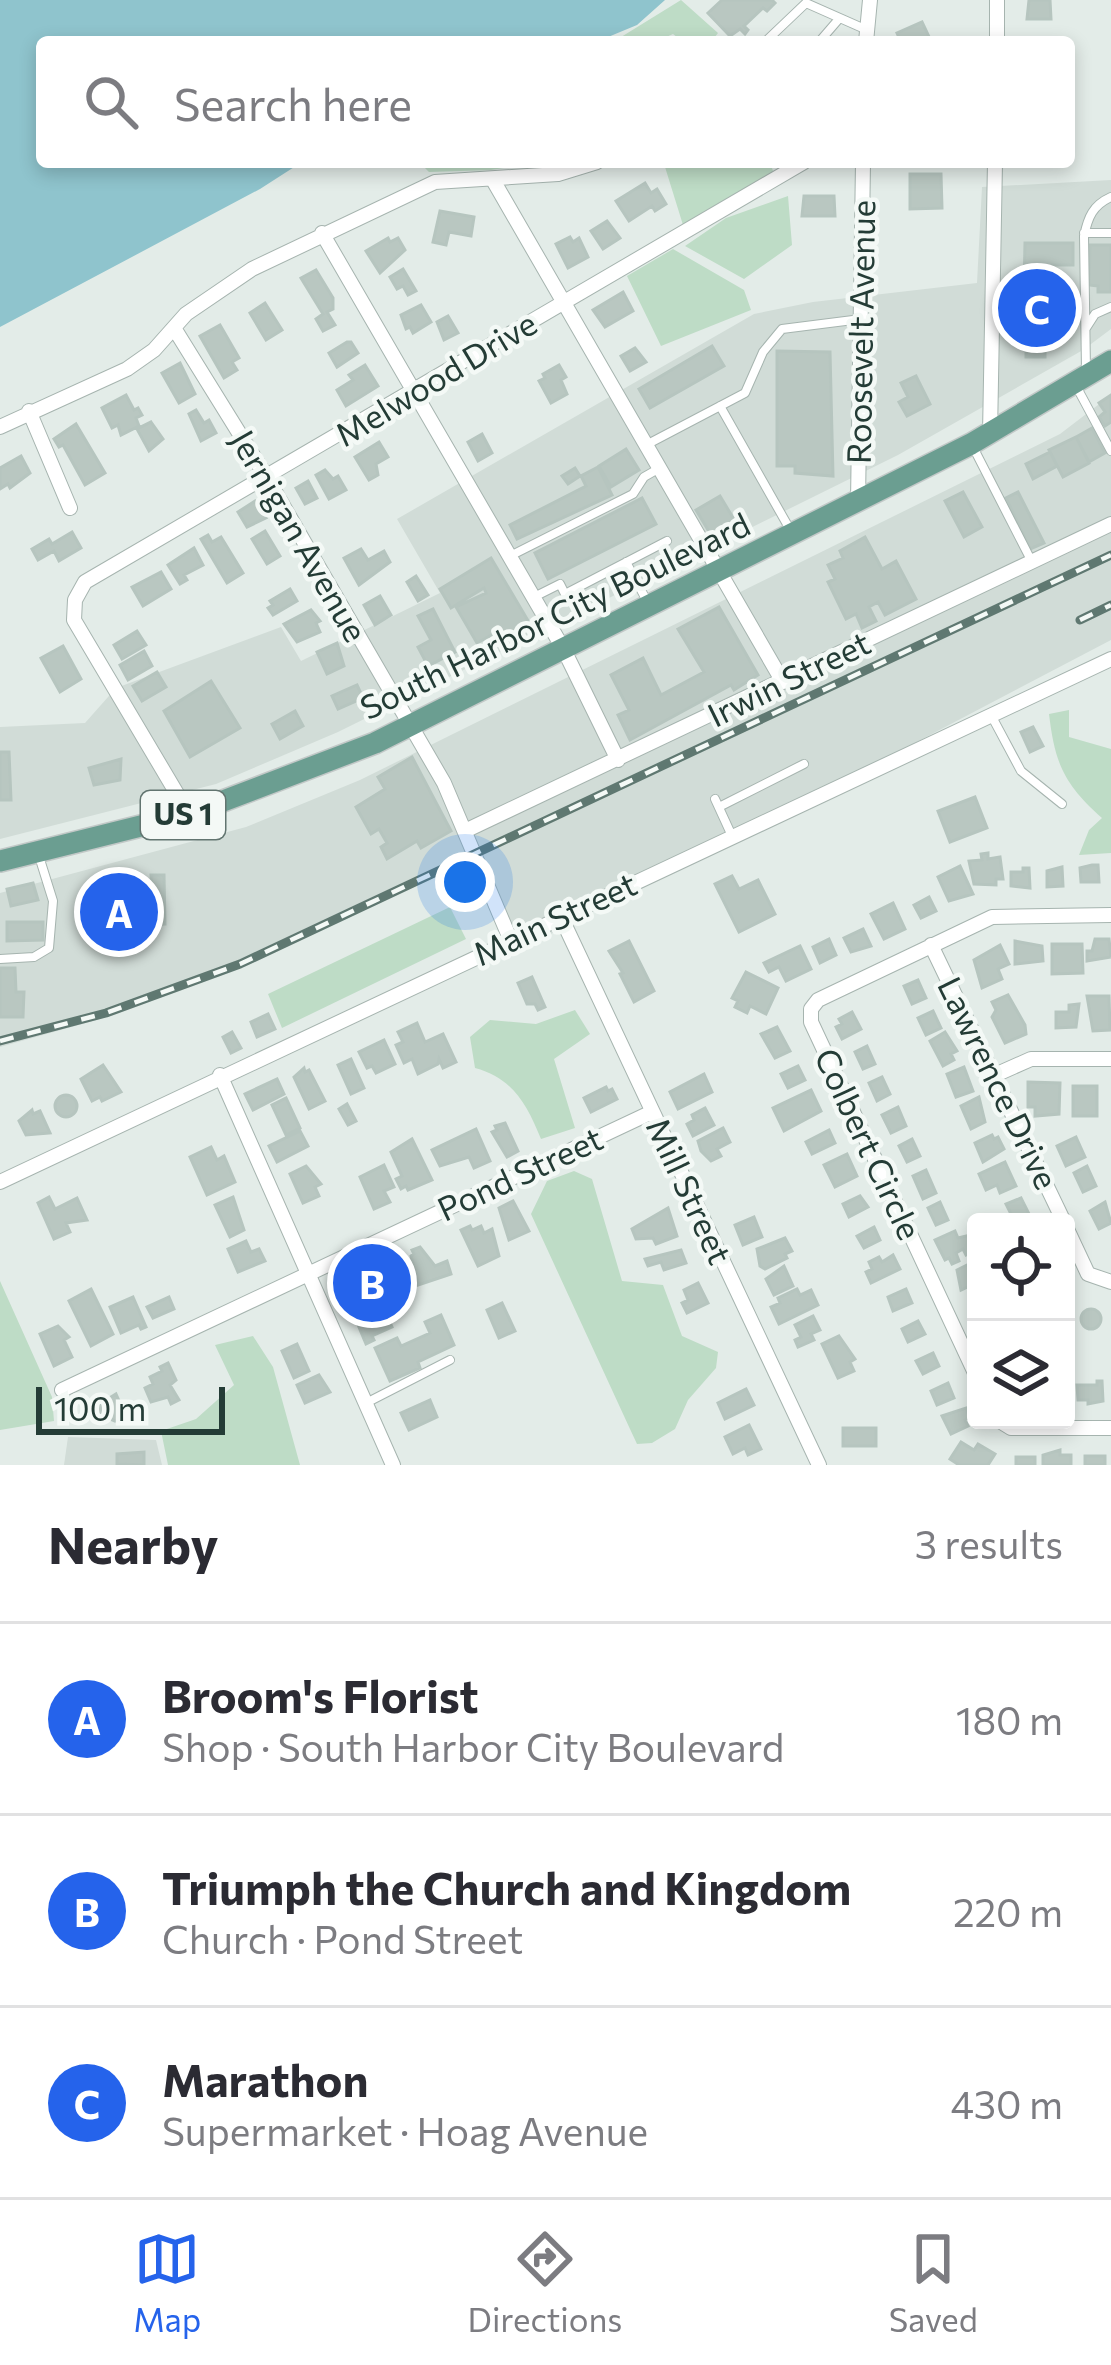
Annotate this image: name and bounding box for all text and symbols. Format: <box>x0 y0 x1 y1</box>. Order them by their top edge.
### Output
search box <box>36 36 1075 168</box>
icon: search <box>78 69 144 135</box>
text: Search here <box>174 75 412 130</box>
street label: Roosevelt Avenue <box>837 200 882 464</box>
pin: C <box>998 263 1076 353</box>
street label: Melwood Drive <box>327 302 543 454</box>
street label: Jernigan Avenue <box>223 422 377 648</box>
street label: South Harbor City Boulevard <box>353 502 756 727</box>
street label: Irwin Street <box>700 621 876 735</box>
road number: US 1 <box>141 791 225 839</box>
your location <box>435 852 495 912</box>
street label: Main Street <box>466 862 643 973</box>
pin: A <box>80 867 158 957</box>
street label: Lawrence Drive <box>930 970 1068 1195</box>
street label: Colbert Circle <box>807 1041 932 1246</box>
street label: Mill Street <box>639 1111 742 1270</box>
street label: Pond Street <box>430 1117 608 1229</box>
map controls <box>967 1213 1075 1429</box>
button: locate <box>967 1213 1075 1321</box>
pin: B <box>333 1238 411 1328</box>
button: layers <box>967 1321 1075 1429</box>
scale bar <box>36 1381 225 1434</box>
text: 100 m <box>54 1387 146 1428</box>
text: Nearby <box>48 1512 218 1575</box>
text: 3 results <box>915 1519 1063 1567</box>
text: Broom's Florist <box>162 1667 478 1722</box>
text: A <box>73 1695 101 1743</box>
text: 180 m <box>956 1695 1063 1743</box>
text: Shop · South Harbor City Boulevard <box>162 1722 784 1770</box>
text: Triumph the Church and Kingdom <box>162 1859 851 1914</box>
text: B <box>74 1887 100 1935</box>
text: 220 m <box>953 1887 1063 1935</box>
text: Church · Pond Street <box>162 1914 523 1962</box>
text: Marathon <box>162 2051 368 2106</box>
text: C <box>74 2079 100 2127</box>
text: 430 m <box>950 2079 1063 2127</box>
text: Supermarket · Hoag Avenue <box>162 2106 648 2154</box>
tab: Map <box>133 2226 201 2339</box>
tab: Directions <box>468 2226 622 2339</box>
tab: Saved <box>889 2226 978 2339</box>

